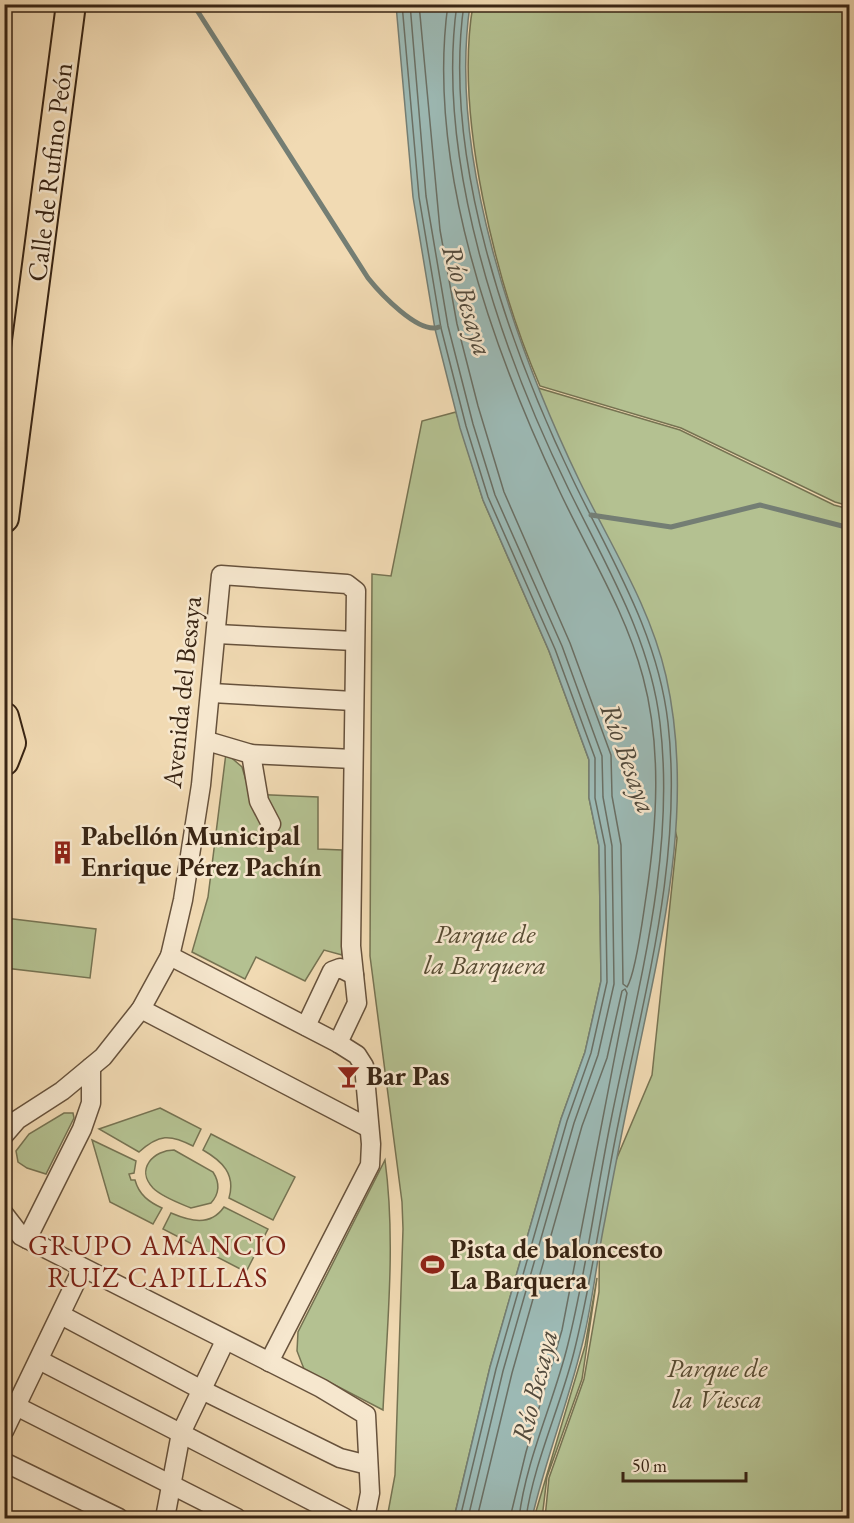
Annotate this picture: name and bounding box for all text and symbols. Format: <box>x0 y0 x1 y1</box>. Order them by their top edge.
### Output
street label: Calle de Rufino Peón <box>19 60 80 283</box>
water label: Río Besaya <box>434 240 502 360</box>
street label: Avenida del Besaya <box>154 594 209 791</box>
water label: Río Besaya <box>592 698 666 818</box>
place label: Pabellón Municipal Enrique Pérez Pachín <box>81 818 322 884</box>
building icon: Pabellón Municipal Enrique Pérez Pachín <box>50 839 76 865</box>
park label: Parque de la Barquera <box>424 916 546 983</box>
place label: Bar Pas <box>366 1058 450 1093</box>
bar icon: Bar Pas <box>335 1063 361 1089</box>
district label: GRUPO AMANCIO RUIZ CAPILLAS <box>28 1227 288 1295</box>
place label: Pista de baloncesto La Barquera <box>450 1231 663 1297</box>
sports icon: Pista de baloncesto La Barquera <box>419 1252 445 1278</box>
water label: Río Besaya <box>503 1326 565 1446</box>
park label: Parque de la Viesca <box>667 1350 768 1416</box>
scale bar <box>623 1445 746 1483</box>
text: 50 m <box>632 1454 667 1477</box>

